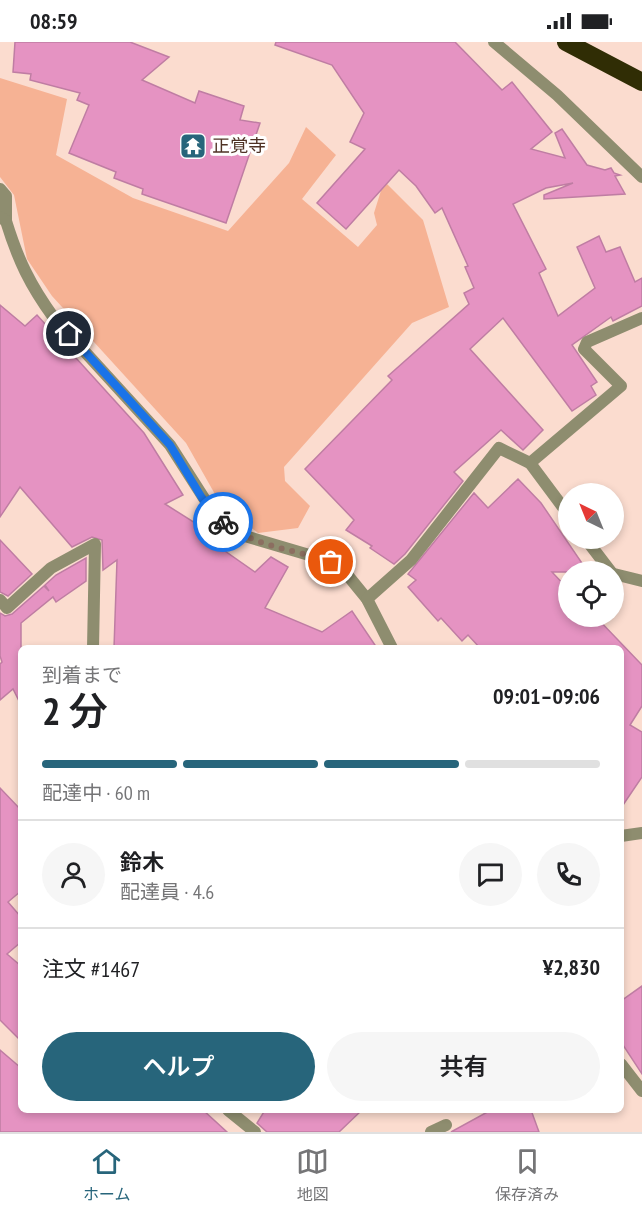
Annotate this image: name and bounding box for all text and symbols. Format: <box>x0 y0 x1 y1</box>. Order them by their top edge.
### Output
text: 08:59 <box>30 7 78 35</box>
temple icon: 正覚寺 <box>178 131 208 161</box>
place label: 正覚寺 <box>212 134 266 157</box>
pin <box>43 308 94 359</box>
icon: home <box>52 317 85 350</box>
north arrow <box>558 483 624 549</box>
map controls <box>558 483 624 627</box>
courier <box>193 492 253 552</box>
icon: bike <box>207 506 240 539</box>
pin <box>305 536 356 587</box>
icon: bag <box>314 545 347 578</box>
button: locate <box>558 561 624 627</box>
text: 到着まで <box>42 662 122 688</box>
text: 09:01–09:06 <box>493 682 600 710</box>
text: 2 分 <box>42 685 108 736</box>
text: 配達中 · 60 m <box>42 780 150 806</box>
button: person <box>42 843 105 906</box>
button: chat <box>459 843 522 906</box>
button: phone <box>537 843 600 906</box>
text: 鈴木 <box>120 848 164 876</box>
text: 配達員 · 4.6 <box>120 879 214 905</box>
text: ¥2,830 <box>543 953 600 981</box>
text: 注文 #1467 <box>42 955 140 983</box>
button: ヘルプ <box>42 1032 315 1101</box>
button: 共有 <box>327 1032 600 1101</box>
tab: ホーム <box>83 1145 130 1205</box>
tab: 地図 <box>296 1145 329 1205</box>
tab: 保存済み <box>495 1145 559 1205</box>

